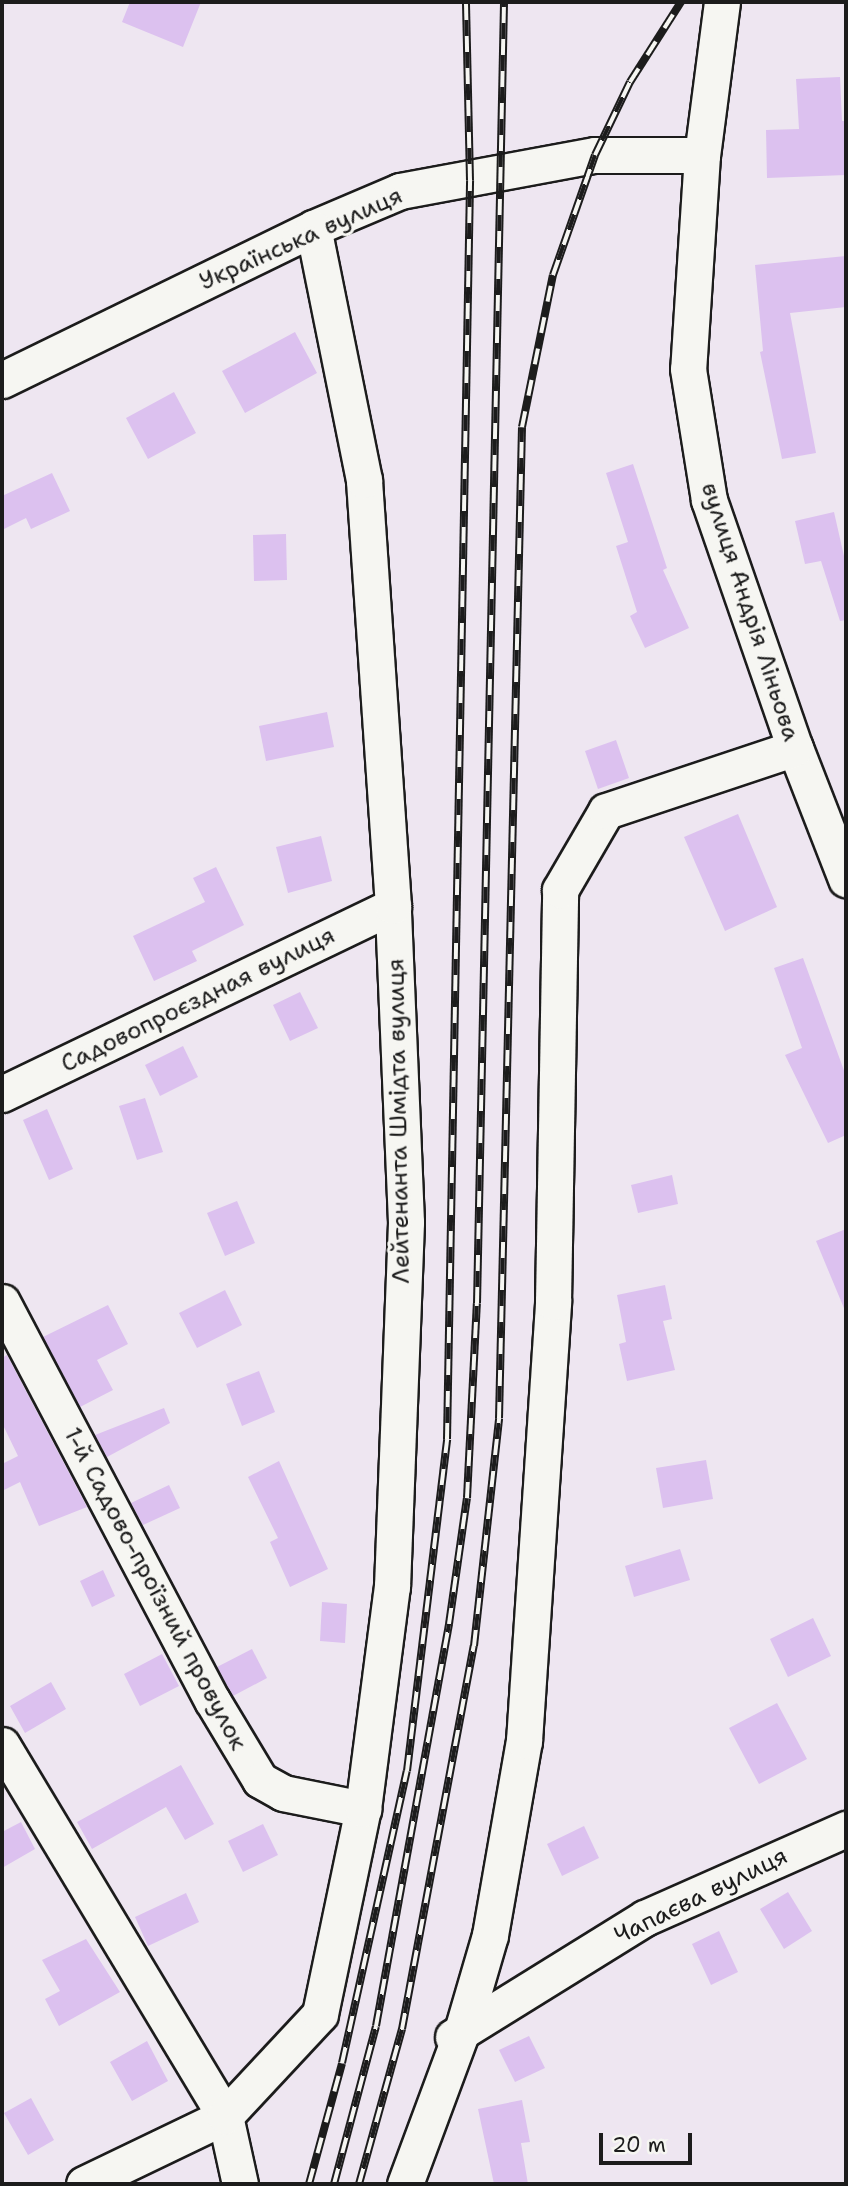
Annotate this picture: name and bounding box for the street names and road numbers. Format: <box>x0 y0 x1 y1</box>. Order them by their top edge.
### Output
street label: Українська вулиця <box>195 181 407 297</box>
street label: вулиця Андрія Ліньова <box>695 479 805 745</box>
street label: Садовопроєздная вулиця <box>56 921 340 1079</box>
street label: Лейтенанта Шмідта вулиця <box>382 958 416 1284</box>
street label: 1-й Садово-проїзний провулок <box>57 1423 253 1755</box>
street label: Чапаєва вулиця <box>610 1842 792 1950</box>

